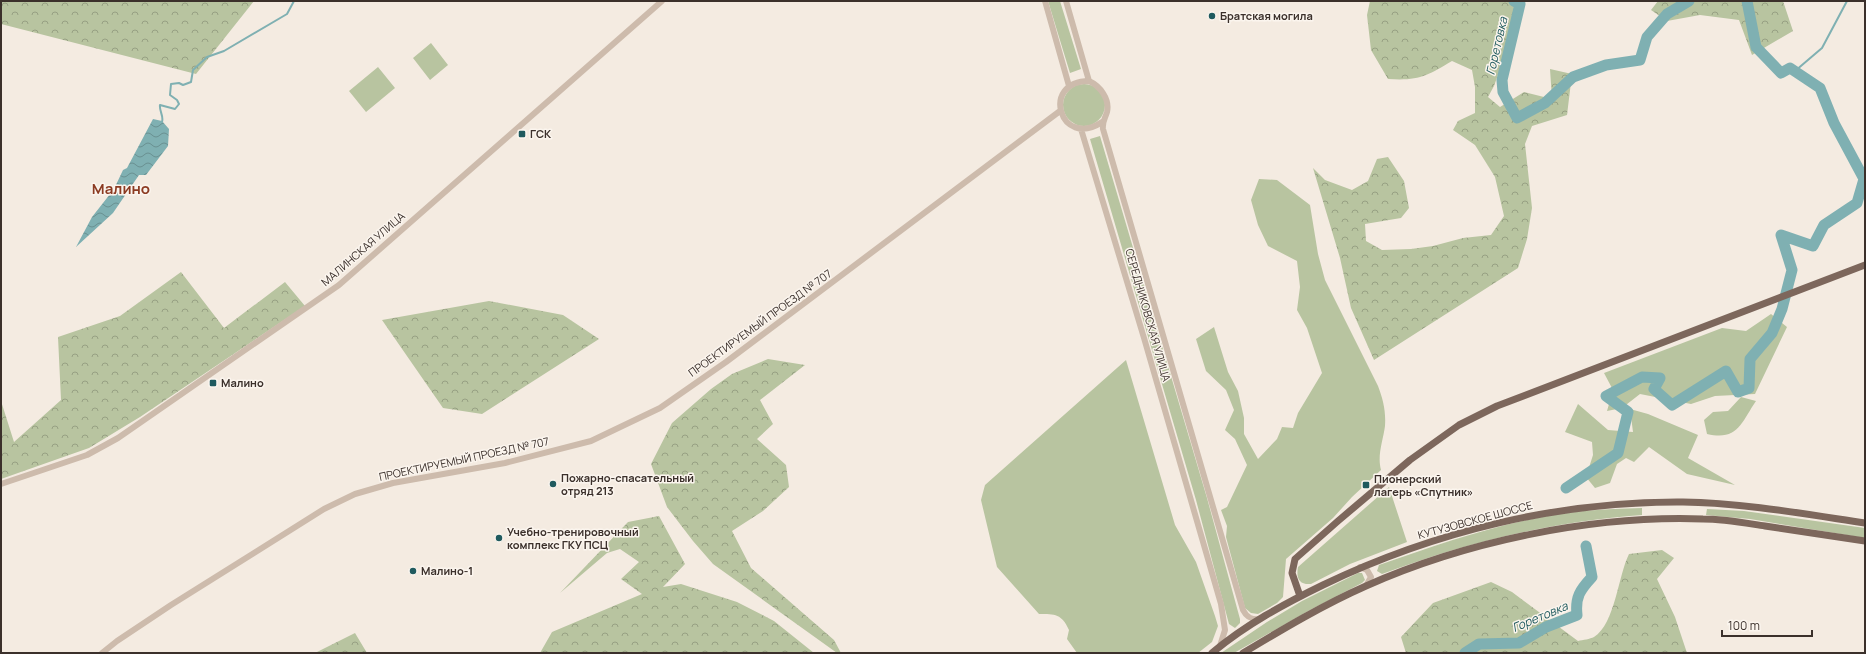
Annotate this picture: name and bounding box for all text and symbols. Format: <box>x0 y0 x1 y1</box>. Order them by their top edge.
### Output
place label: Братская могила <box>1220 8 1313 23</box>
marker: Братская могила <box>1207 11 1217 21</box>
water label: Горетовка <box>1482 14 1512 76</box>
place label: ГСК <box>530 126 552 141</box>
marker: ГСК <box>517 129 527 139</box>
district label: Малино <box>92 178 150 199</box>
street label: МАЛИНСКАЯ УЛИЦА <box>318 208 408 289</box>
street label: СЕРЕДНИКОВСКАЯ УЛИЦА <box>1122 247 1175 383</box>
street label: ПРОЕКТИРУЕМЫЙ ПРОЕЗД № 707 <box>685 265 834 380</box>
place label: Малино <box>221 375 264 390</box>
marker: Малино <box>208 378 218 388</box>
street label: ПРОЕКТИРУЕМЫЙ ПРОЕЗД № 707 <box>377 433 550 484</box>
place label: Пожарно-спасательный отряд 213 <box>561 470 694 498</box>
place label: Пионерский лагерь «Спутник» <box>1374 471 1473 499</box>
marker: Пожарно-спасательный отряд 213 <box>548 479 558 489</box>
marker: Пионерский лагерь «Спутник» <box>1361 480 1371 490</box>
street label: КУТУЗОВСКОЕ ШОССЕ <box>1416 497 1534 542</box>
place label: Учебно-тренировочный комплекс ГКУ ПСЦ <box>507 524 639 552</box>
marker: Учебно-тренировочный комплекс ГКУ ПСЦ <box>494 533 504 543</box>
place label: Малино-1 <box>421 563 473 578</box>
marker: Малино-1 <box>408 566 418 576</box>
water label: Горетовка <box>1509 597 1571 636</box>
scale bar <box>1722 612 1812 638</box>
text: 100 m <box>1728 617 1760 634</box>

